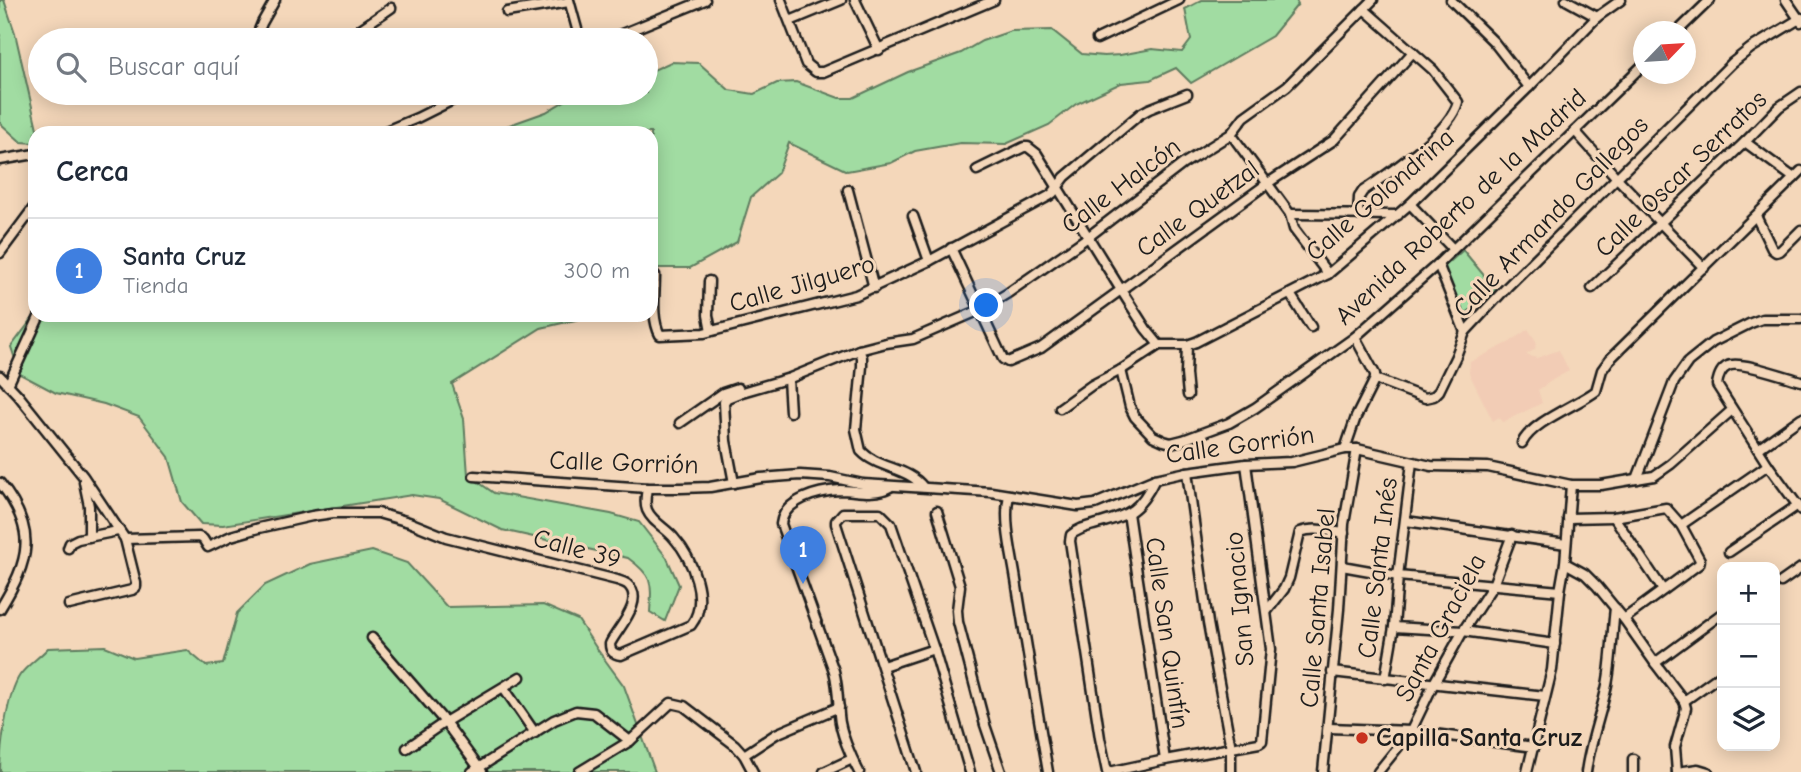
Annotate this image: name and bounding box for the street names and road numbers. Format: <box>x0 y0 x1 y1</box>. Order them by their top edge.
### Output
street label: Avenida Roberto de la Madrid <box>1329 83 1593 331</box>
street label: Calle Oscar Serratos <box>1589 84 1773 264</box>
street label: Calle Armando Gallegos <box>1447 110 1655 324</box>
street label: Calle Golondrina <box>1300 123 1460 267</box>
street label: Calle Halcón <box>1056 132 1186 240</box>
street label: Calle Quetzal <box>1131 154 1265 264</box>
street label: Calle Jilguero <box>726 249 878 319</box>
street label: Calle Gorrión <box>1164 420 1316 470</box>
street label: Calle Gorrión <box>549 445 699 481</box>
street label: Calle Santa Inés <box>1352 476 1404 660</box>
street label: Calle Santa Isabel <box>1294 507 1342 709</box>
street label: Calle 39 <box>530 523 624 575</box>
street label: San Ignacio <box>1219 531 1261 667</box>
street label: Calle San Quintín <box>1139 535 1195 731</box>
street label: Santa Graciela <box>1389 549 1493 707</box>

